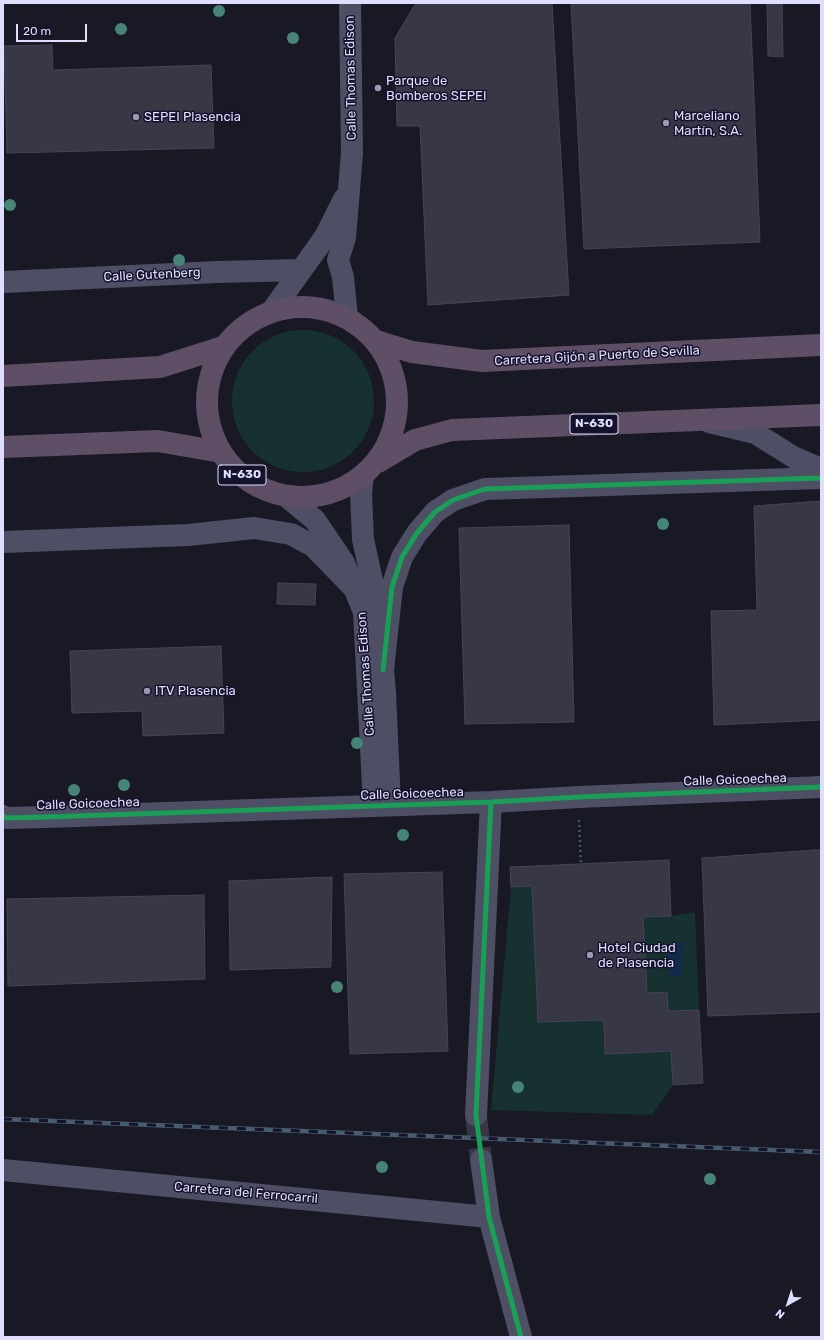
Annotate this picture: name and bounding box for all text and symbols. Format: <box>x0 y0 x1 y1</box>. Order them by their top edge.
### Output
scale bar <box>18 16 89 42</box>
street label: Calle Thomas Edison <box>342 16 360 140</box>
text: 20 m <box>23 24 51 38</box>
place label: Parque de Bomberos SEPEI <box>386 73 487 104</box>
marker: Parque de Bomberos SEPEI <box>373 83 383 93</box>
place label: Marceliano Martín, S.A. <box>674 108 742 139</box>
place label: SEPEI Plasencia <box>144 109 241 125</box>
marker: SEPEI Plasencia <box>131 112 141 122</box>
marker: Marceliano Martín, S.A. <box>661 118 671 128</box>
street label: Calle Gutenberg <box>103 265 201 285</box>
street label: Carretera Gijón a Puerto de Sevilla <box>494 343 700 369</box>
road number: N-630 <box>570 414 618 434</box>
road number: N-630 <box>218 465 266 485</box>
street label: Calle Thomas Edison <box>354 611 378 737</box>
place label: ITV Plasencia <box>155 683 236 699</box>
marker: ITV Plasencia <box>142 686 152 696</box>
street label: Calle Goicoechea <box>683 770 787 790</box>
street label: Calle Goicoechea <box>360 784 464 804</box>
street label: Calle Goicoechea <box>36 794 140 814</box>
place label: Hotel Ciudad de Plasencia <box>598 940 676 971</box>
marker: Hotel Ciudad de Plasencia <box>585 950 595 960</box>
street label: Carretera del Ferrocarril <box>173 1179 319 1207</box>
north arrow <box>768 1284 808 1324</box>
text: N <box>773 1306 787 1321</box>

